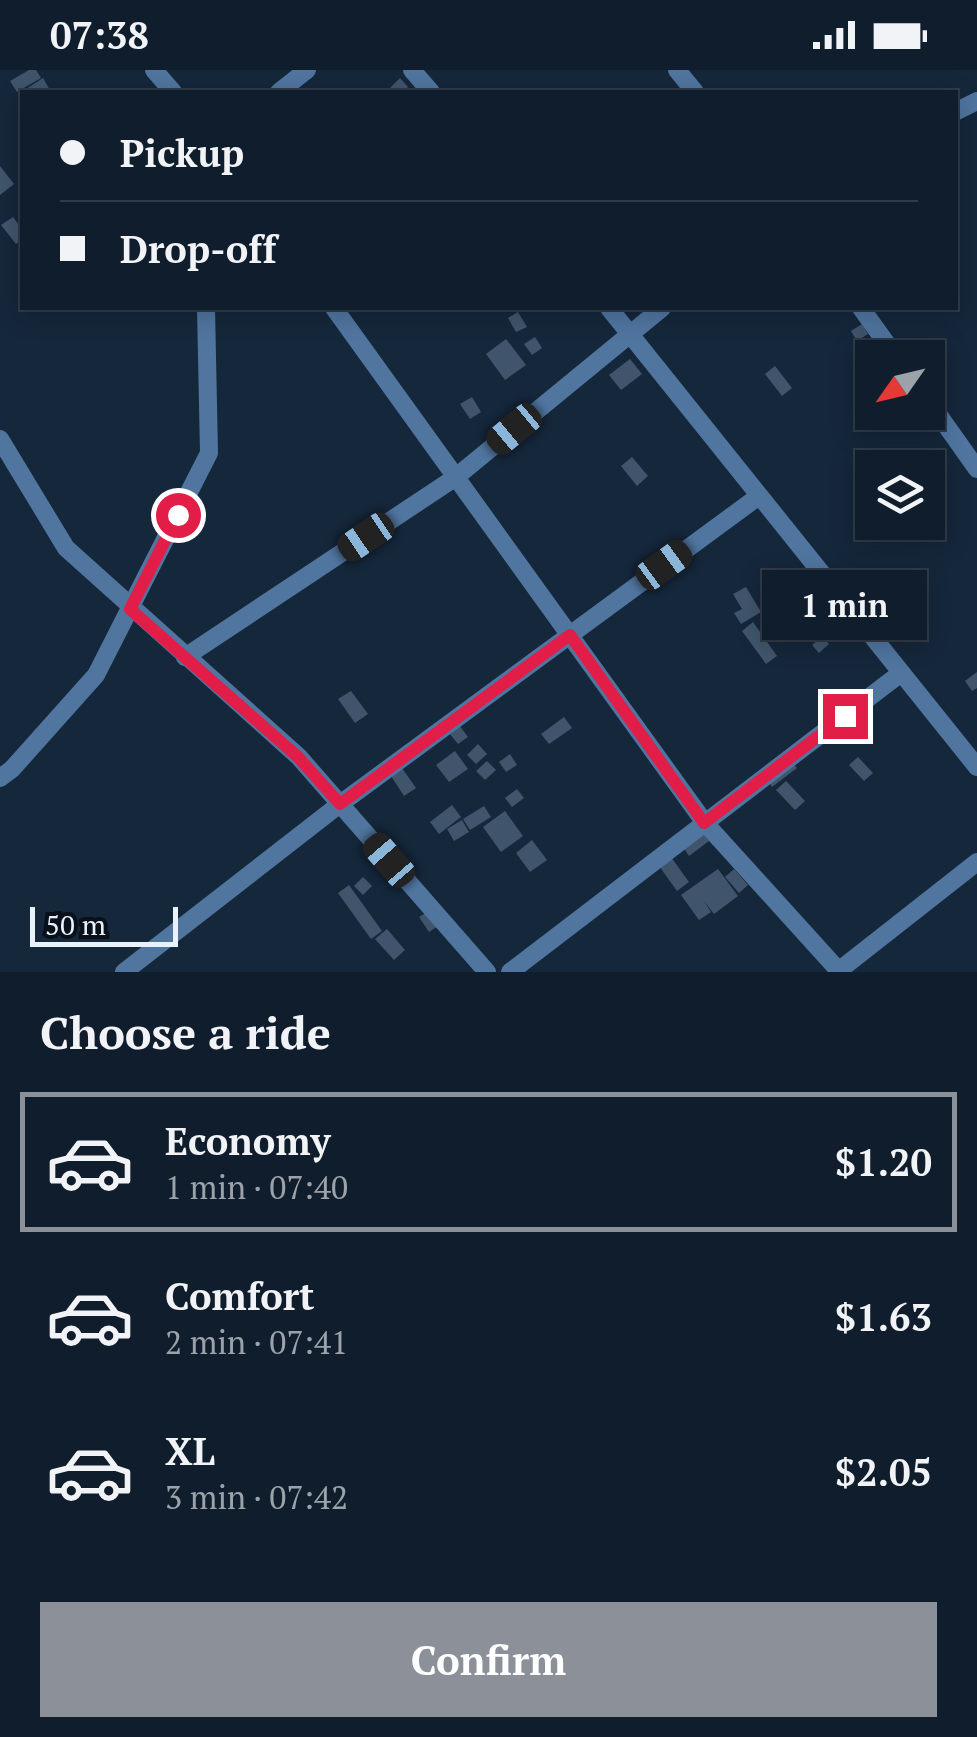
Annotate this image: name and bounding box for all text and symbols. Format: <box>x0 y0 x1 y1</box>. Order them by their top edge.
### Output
text: 07:38 <box>50 10 149 60</box>
text: Pickup <box>120 128 244 178</box>
text: Drop-off <box>120 224 277 274</box>
north arrow <box>855 340 945 430</box>
map controls <box>855 340 945 540</box>
car <box>481 398 547 460</box>
button: layers <box>855 450 945 540</box>
route start <box>156 493 201 538</box>
car <box>333 508 399 566</box>
car <box>631 535 697 595</box>
callout: 1 min <box>762 571 928 641</box>
text: 1 min <box>801 584 888 626</box>
route end <box>823 694 868 739</box>
car <box>358 828 420 892</box>
scale bar <box>30 902 178 946</box>
text: 50 m <box>45 906 106 943</box>
text: Choose a ride <box>40 1002 331 1062</box>
text: Economy <box>165 1116 331 1166</box>
icon: car <box>45 1117 135 1207</box>
text: $1.20 <box>835 1137 932 1187</box>
text: 1 min · 07:40 <box>165 1166 348 1208</box>
text: Comfort <box>165 1271 314 1321</box>
icon: car <box>45 1272 135 1362</box>
text: $1.63 <box>835 1292 932 1342</box>
text: 2 min · 07:41 <box>165 1321 348 1363</box>
text: XL <box>165 1426 215 1476</box>
icon: car <box>45 1427 135 1517</box>
text: $2.05 <box>835 1447 932 1497</box>
text: 3 min · 07:42 <box>165 1476 348 1518</box>
button: Confirm <box>40 1602 937 1717</box>

